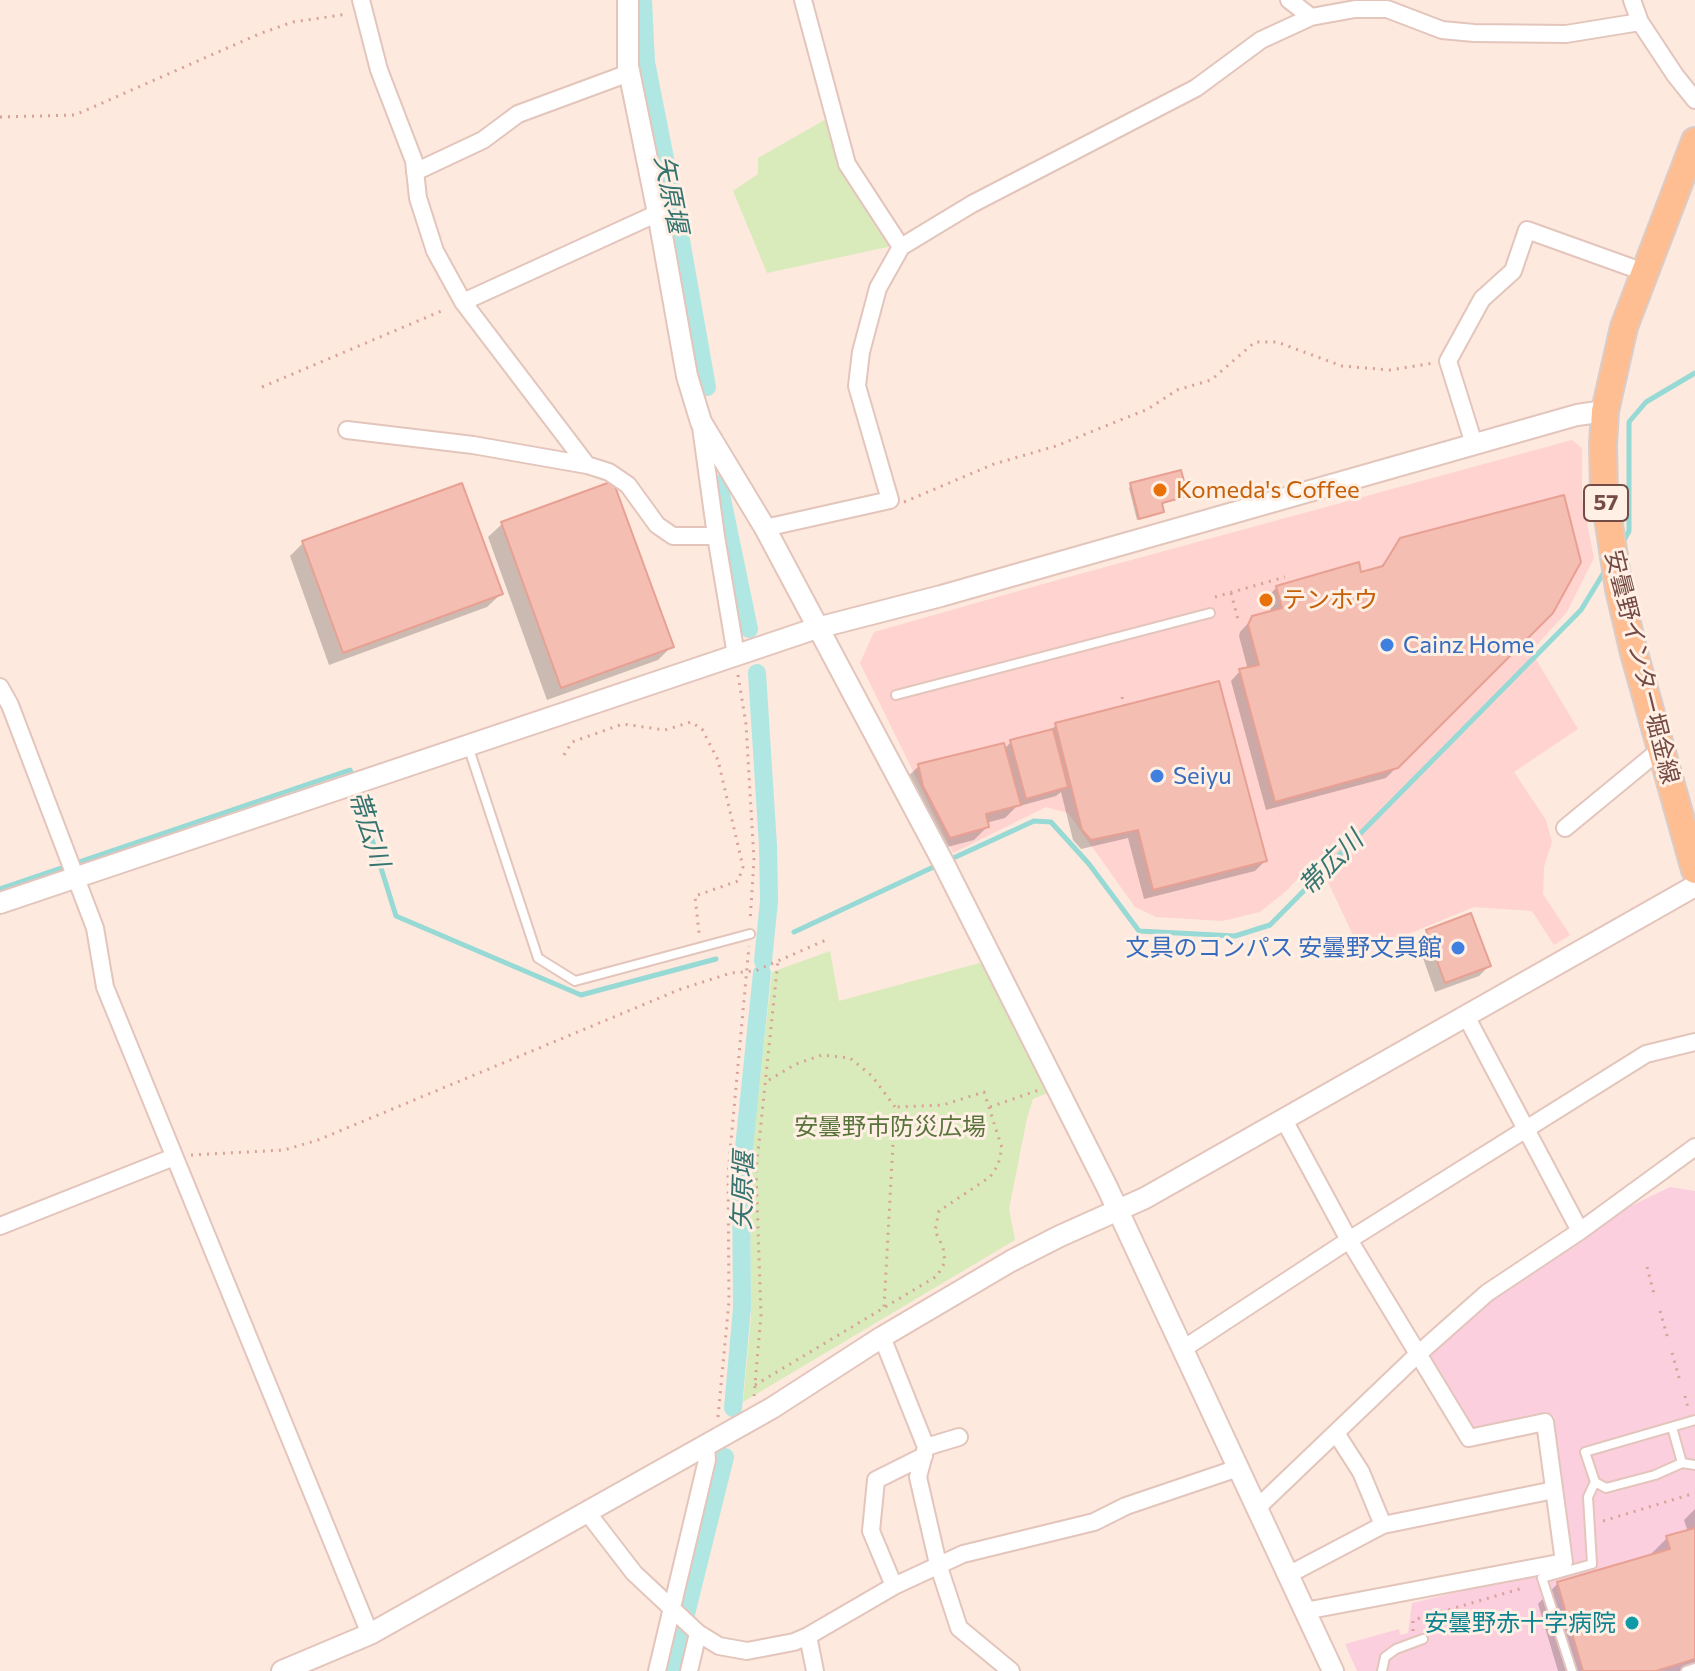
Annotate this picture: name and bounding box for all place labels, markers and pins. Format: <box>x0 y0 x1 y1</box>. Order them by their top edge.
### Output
place label: Komeda's Coffee <box>1176 476 1360 504</box>
marker: Komeda's Coffee <box>1151 481 1169 499</box>
place label: テンホウ <box>1282 586 1378 614</box>
marker: テンホウ <box>1257 591 1275 609</box>
place label: Cainz Home <box>1403 631 1534 659</box>
marker: Cainz Home <box>1378 636 1396 654</box>
place label: Seiyu <box>1173 762 1232 790</box>
marker: Seiyu <box>1148 767 1166 785</box>
place label: 文具のコンパス 安曇野文具館 <box>1125 934 1442 962</box>
marker: 文具のコンパス 安曇野文具館 <box>1449 939 1467 957</box>
place label: 安曇野赤十字病院 <box>1424 1609 1616 1637</box>
marker: 安曇野赤十字病院 <box>1623 1614 1641 1632</box>

